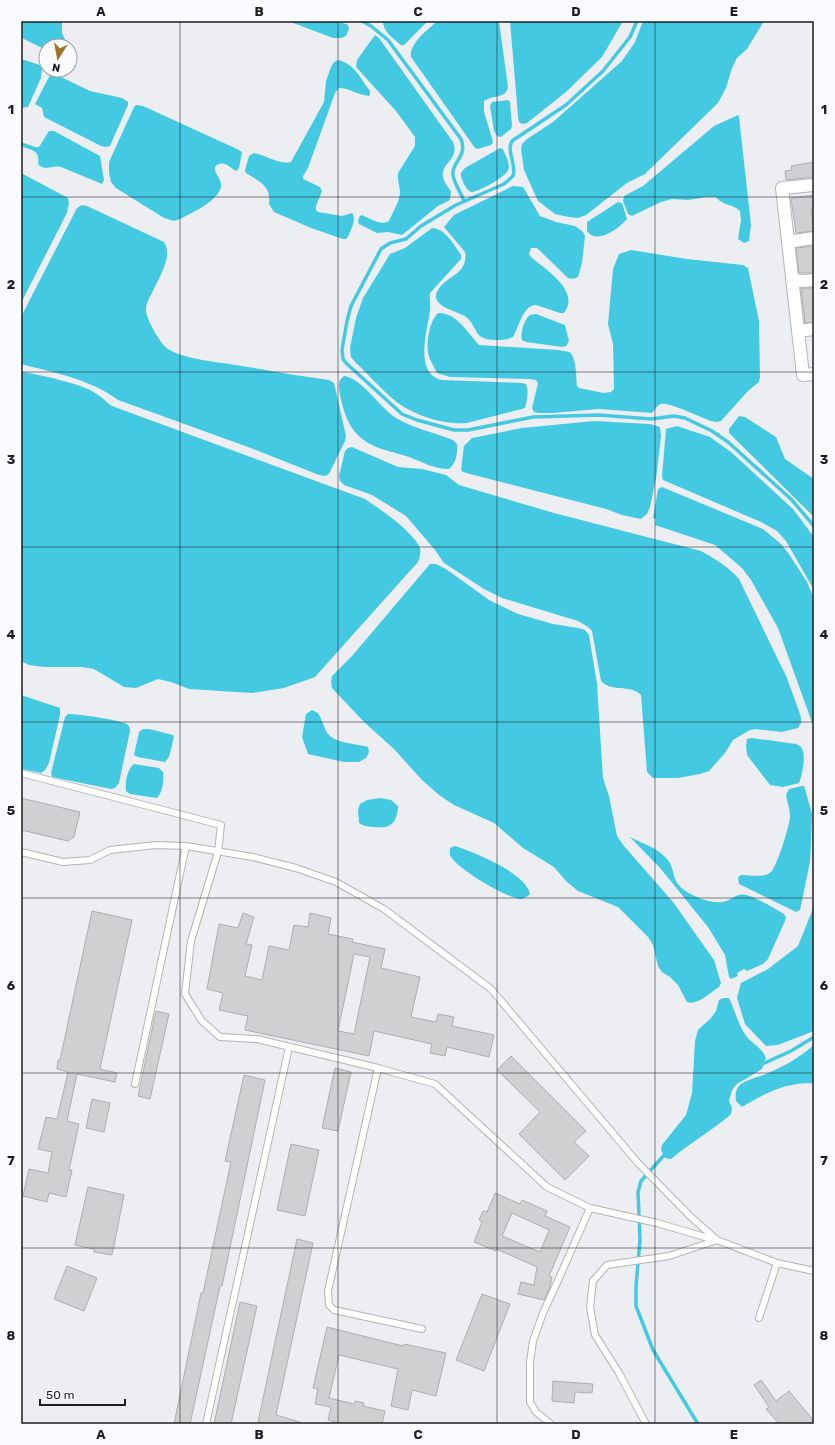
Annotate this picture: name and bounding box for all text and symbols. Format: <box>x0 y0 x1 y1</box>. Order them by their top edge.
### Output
text: A <box>96 4 106 19</box>
text: B <box>254 4 264 19</box>
text: C <box>413 4 423 19</box>
text: D <box>571 4 581 19</box>
text: E <box>730 4 738 19</box>
north arrow <box>38 38 78 78</box>
text: N <box>51 60 61 74</box>
text: 1 <box>8 102 14 117</box>
text: 1 <box>821 102 827 117</box>
text: 2 <box>7 277 15 292</box>
text: 2 <box>820 277 828 292</box>
text: 3 <box>7 452 16 467</box>
text: 3 <box>820 452 829 467</box>
text: 4 <box>7 627 16 642</box>
text: 4 <box>820 627 829 642</box>
text: 5 <box>7 803 15 818</box>
text: 5 <box>820 803 828 818</box>
text: 6 <box>7 978 16 993</box>
text: 6 <box>820 978 829 993</box>
text: 7 <box>7 1153 15 1168</box>
text: 7 <box>820 1153 828 1168</box>
text: 8 <box>7 1328 16 1343</box>
text: 8 <box>820 1328 829 1343</box>
scale bar <box>40 1381 125 1407</box>
text: 50 m <box>46 1388 74 1402</box>
text: A <box>96 1427 106 1442</box>
text: B <box>254 1427 264 1442</box>
text: C <box>413 1427 423 1442</box>
text: D <box>571 1427 581 1442</box>
text: E <box>730 1427 738 1442</box>

